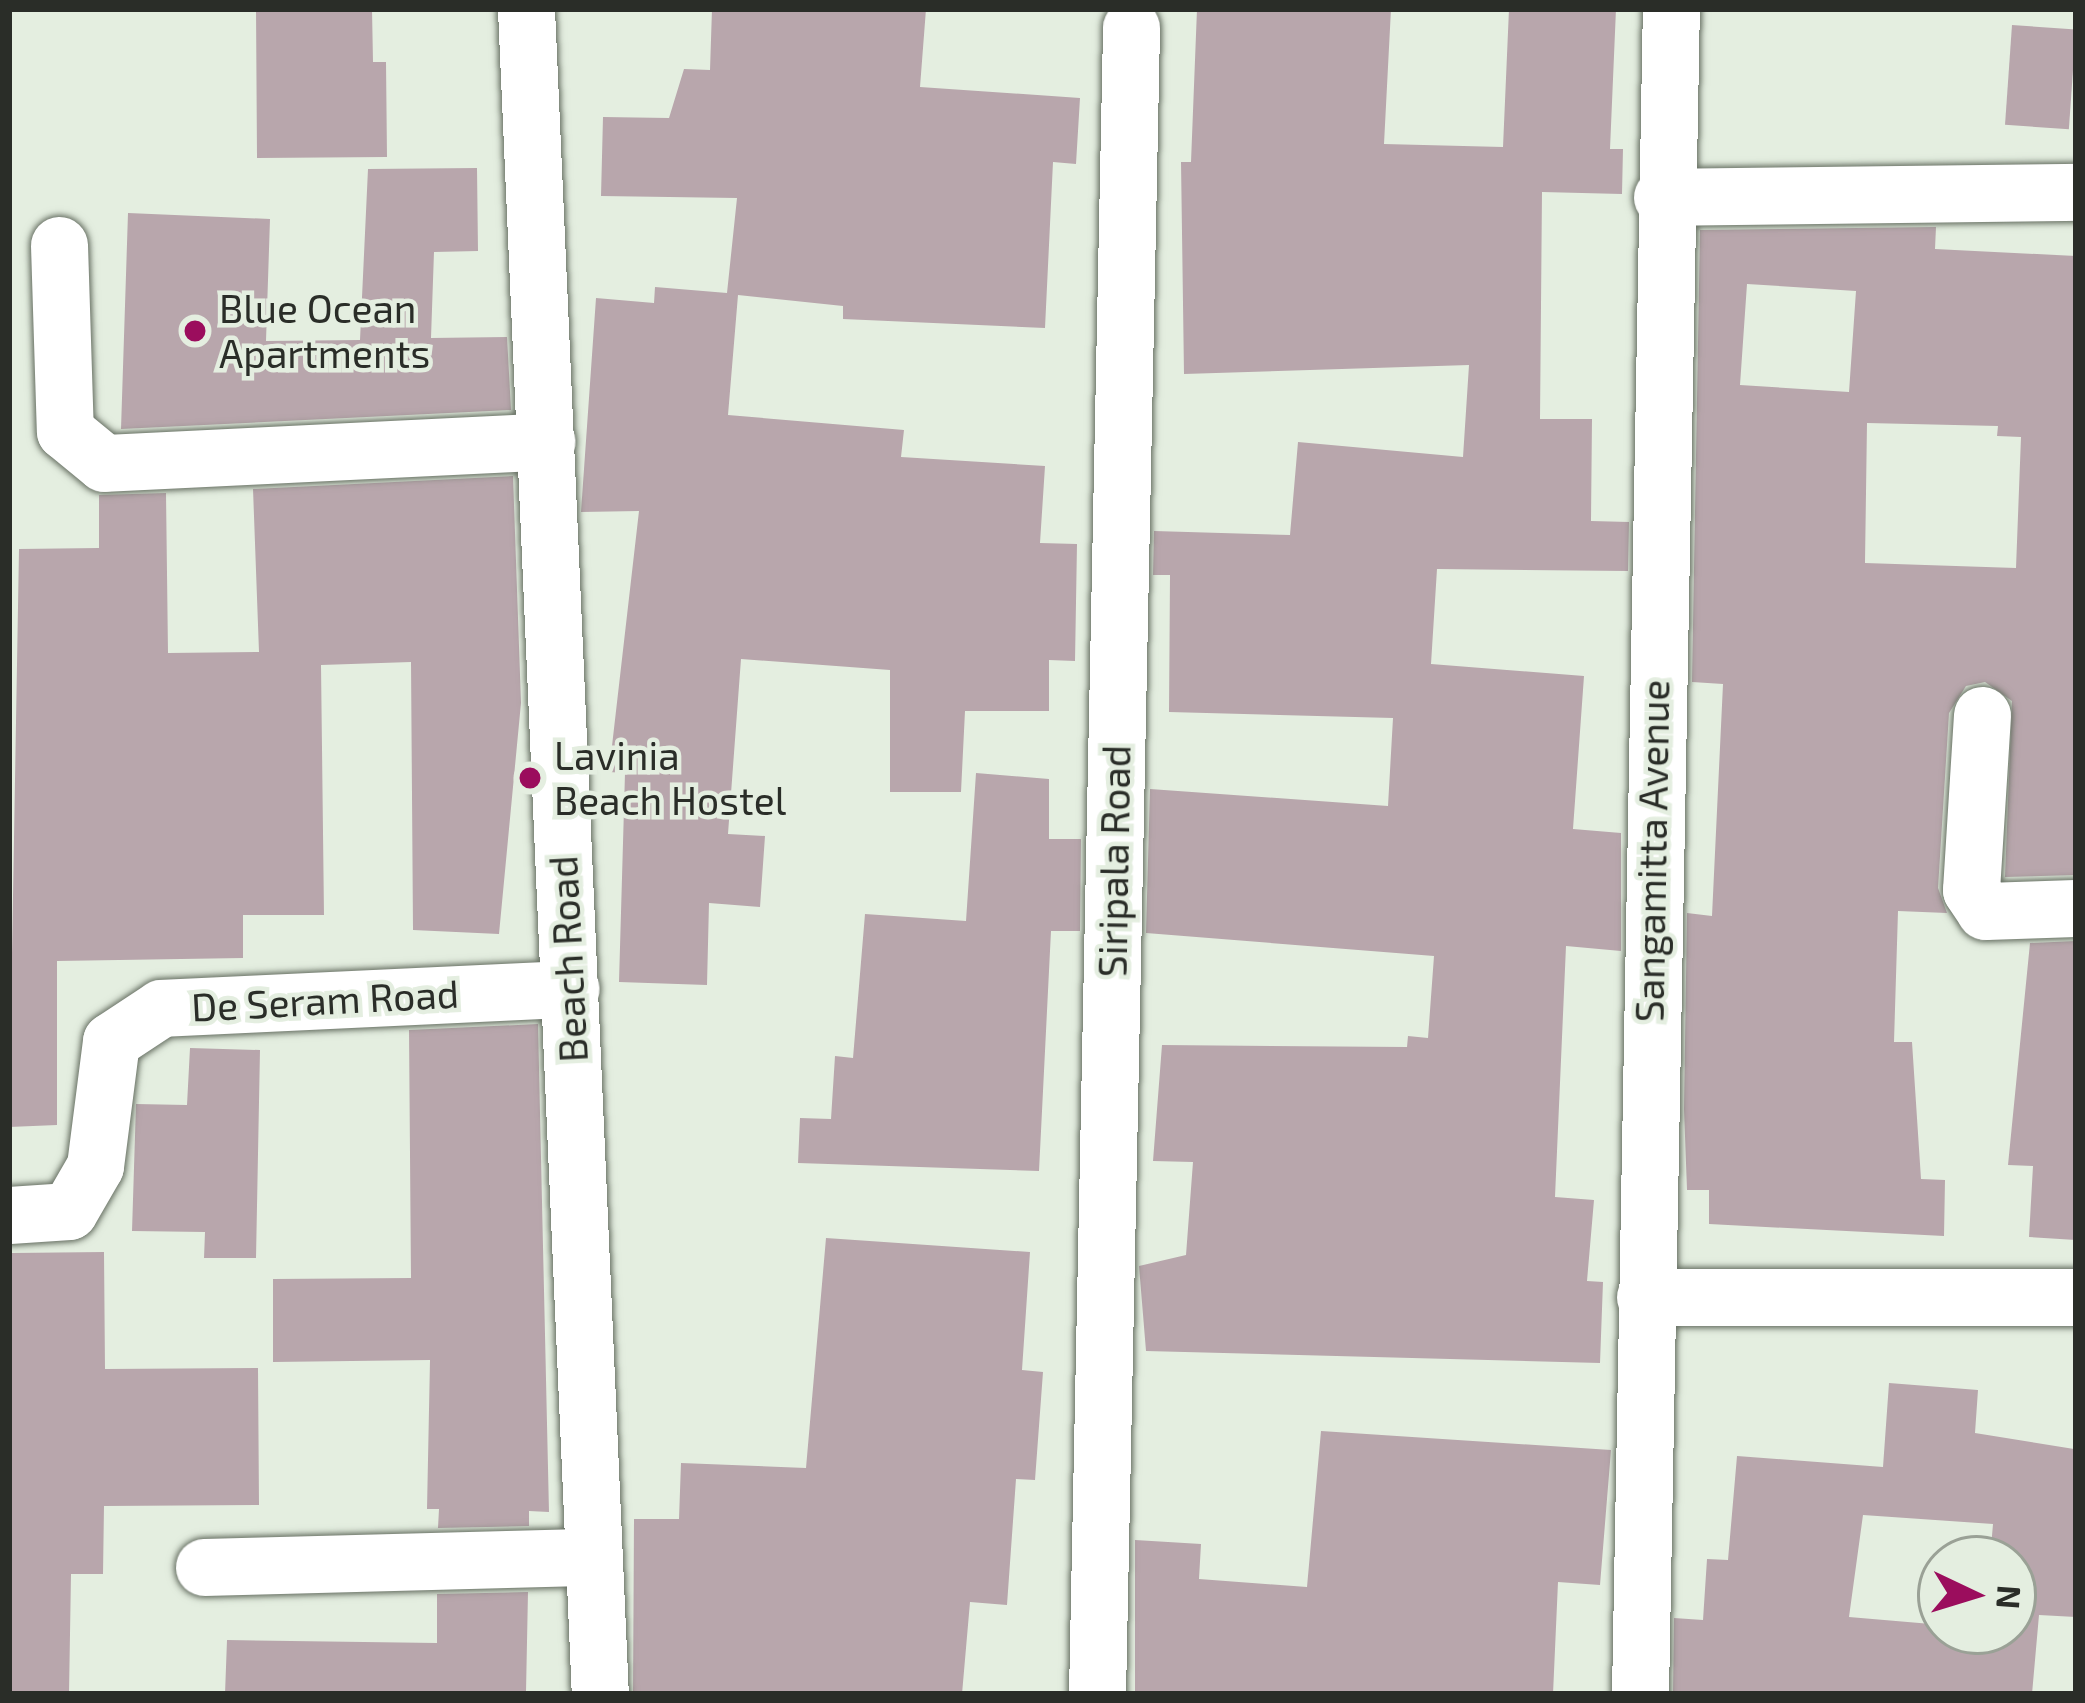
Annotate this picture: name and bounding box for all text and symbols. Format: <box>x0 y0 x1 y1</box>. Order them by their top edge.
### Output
place label: Blue Ocean Apartments <box>219 286 430 377</box>
marker: Blue Ocean Apartments <box>182 318 208 344</box>
street label: Sangamitta Avenue <box>1626 679 1678 1023</box>
place label: Lavinia Beach Hostel <box>554 733 786 824</box>
street label: Siripala Road <box>1089 744 1139 978</box>
marker: Lavinia Beach Hostel <box>517 765 543 791</box>
street label: Beach Road <box>539 855 597 1063</box>
street label: De Seram Road <box>190 970 460 1030</box>
north arrow <box>1917 1535 2037 1655</box>
text: N <box>1989 1584 2031 1611</box>

